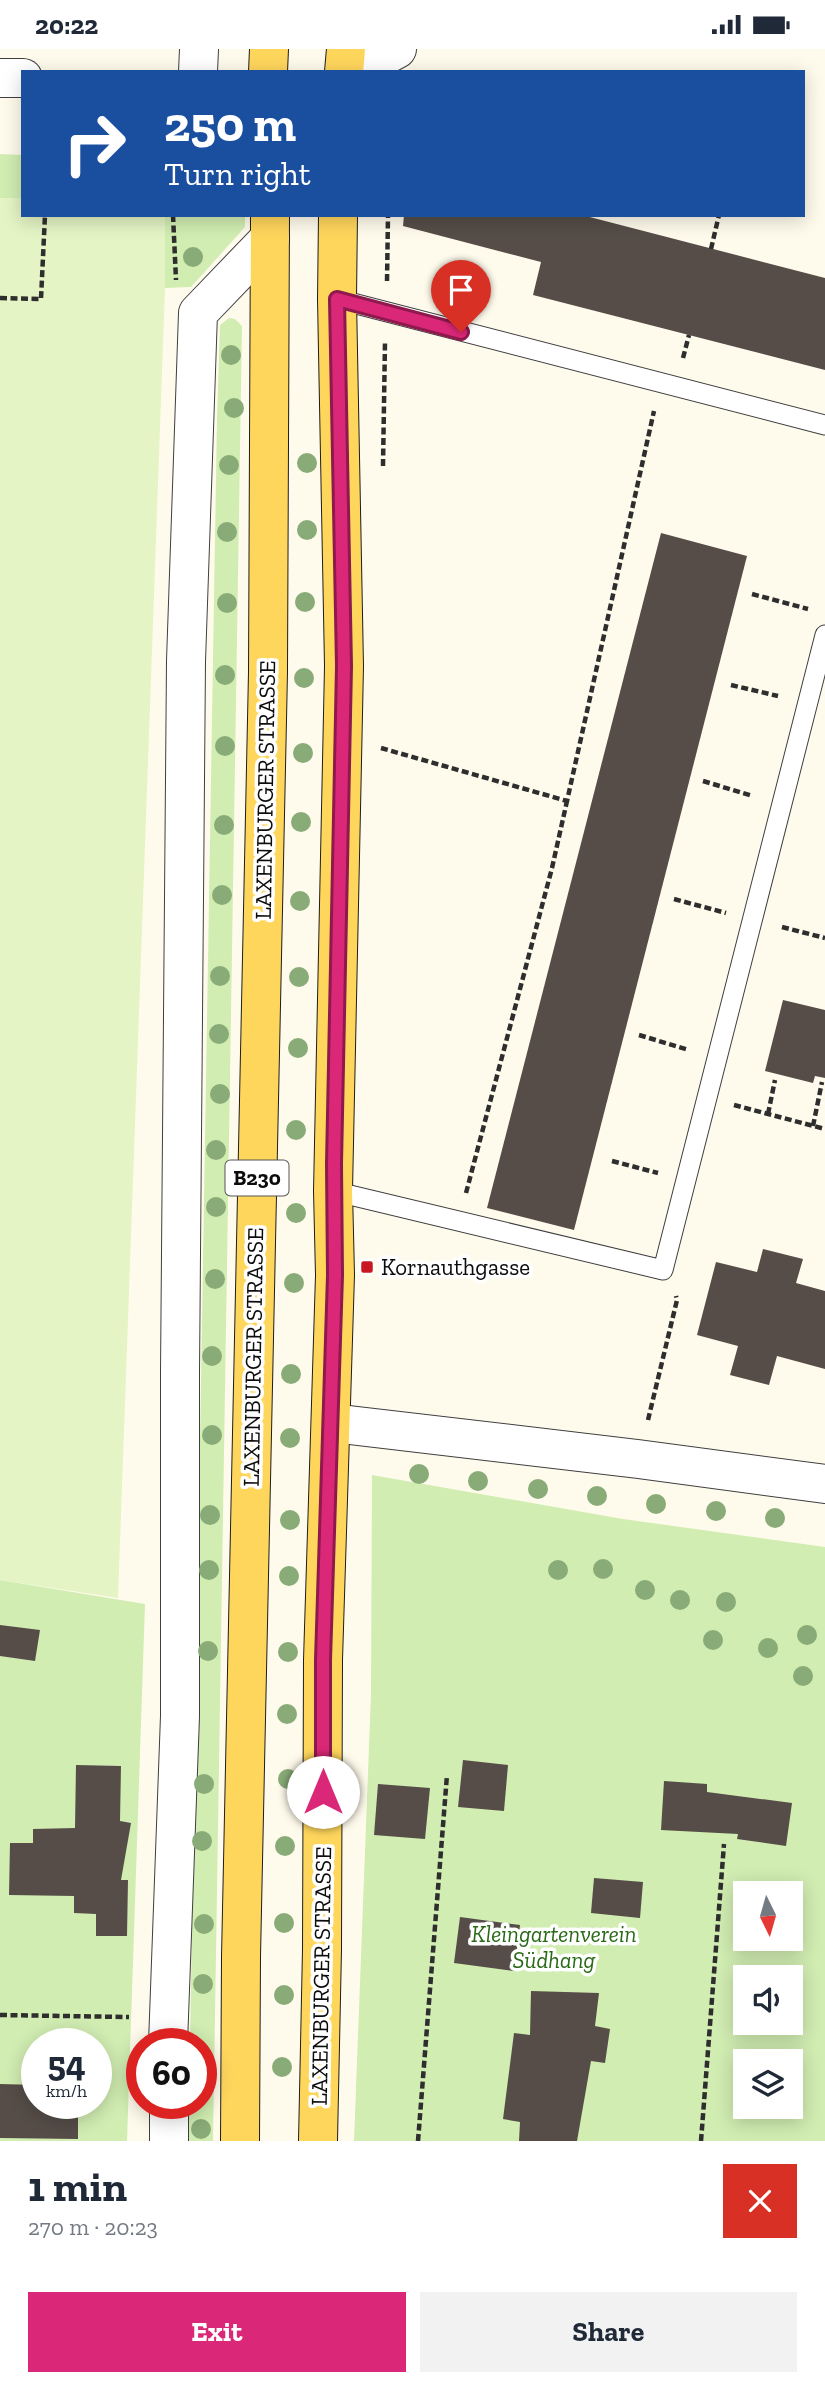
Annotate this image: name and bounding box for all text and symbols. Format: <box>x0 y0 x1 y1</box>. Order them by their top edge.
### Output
text: 20:22 <box>35 9 98 41</box>
text: 250 m <box>164 95 296 154</box>
icon: right <box>49 98 140 189</box>
text: Turn right <box>164 155 311 193</box>
pin <box>431 260 491 332</box>
icon: arrive <box>442 271 480 309</box>
street label: LAXENBURGER STRASSE <box>249 660 281 920</box>
road number: B230 <box>226 1161 288 1195</box>
street label: LAXENBURGER STRASSE <box>237 1227 269 1487</box>
place label: Kornauthgasse <box>381 1253 530 1281</box>
marker: Kornauthgasse <box>359 1259 375 1275</box>
position arrow <box>286 1755 360 1829</box>
street label: LAXENBURGER STRASSE <box>305 1846 337 2106</box>
north arrow <box>733 1881 803 1951</box>
map controls <box>733 1881 803 2119</box>
park label: Kleingartenverein Südhang <box>471 1920 637 1974</box>
button: sound <box>733 1965 803 2035</box>
speed limit sign: 60 <box>126 2028 217 2119</box>
text: 54 <box>47 2043 86 2085</box>
button: layers <box>733 2049 803 2119</box>
text: km/h <box>46 2080 87 2102</box>
text: 1 min <box>28 2161 127 2212</box>
button: close <box>723 2164 797 2238</box>
text: 270 m · 20:23 <box>28 2213 158 2241</box>
button: Exit <box>28 2292 406 2372</box>
button: Share <box>420 2292 797 2372</box>

